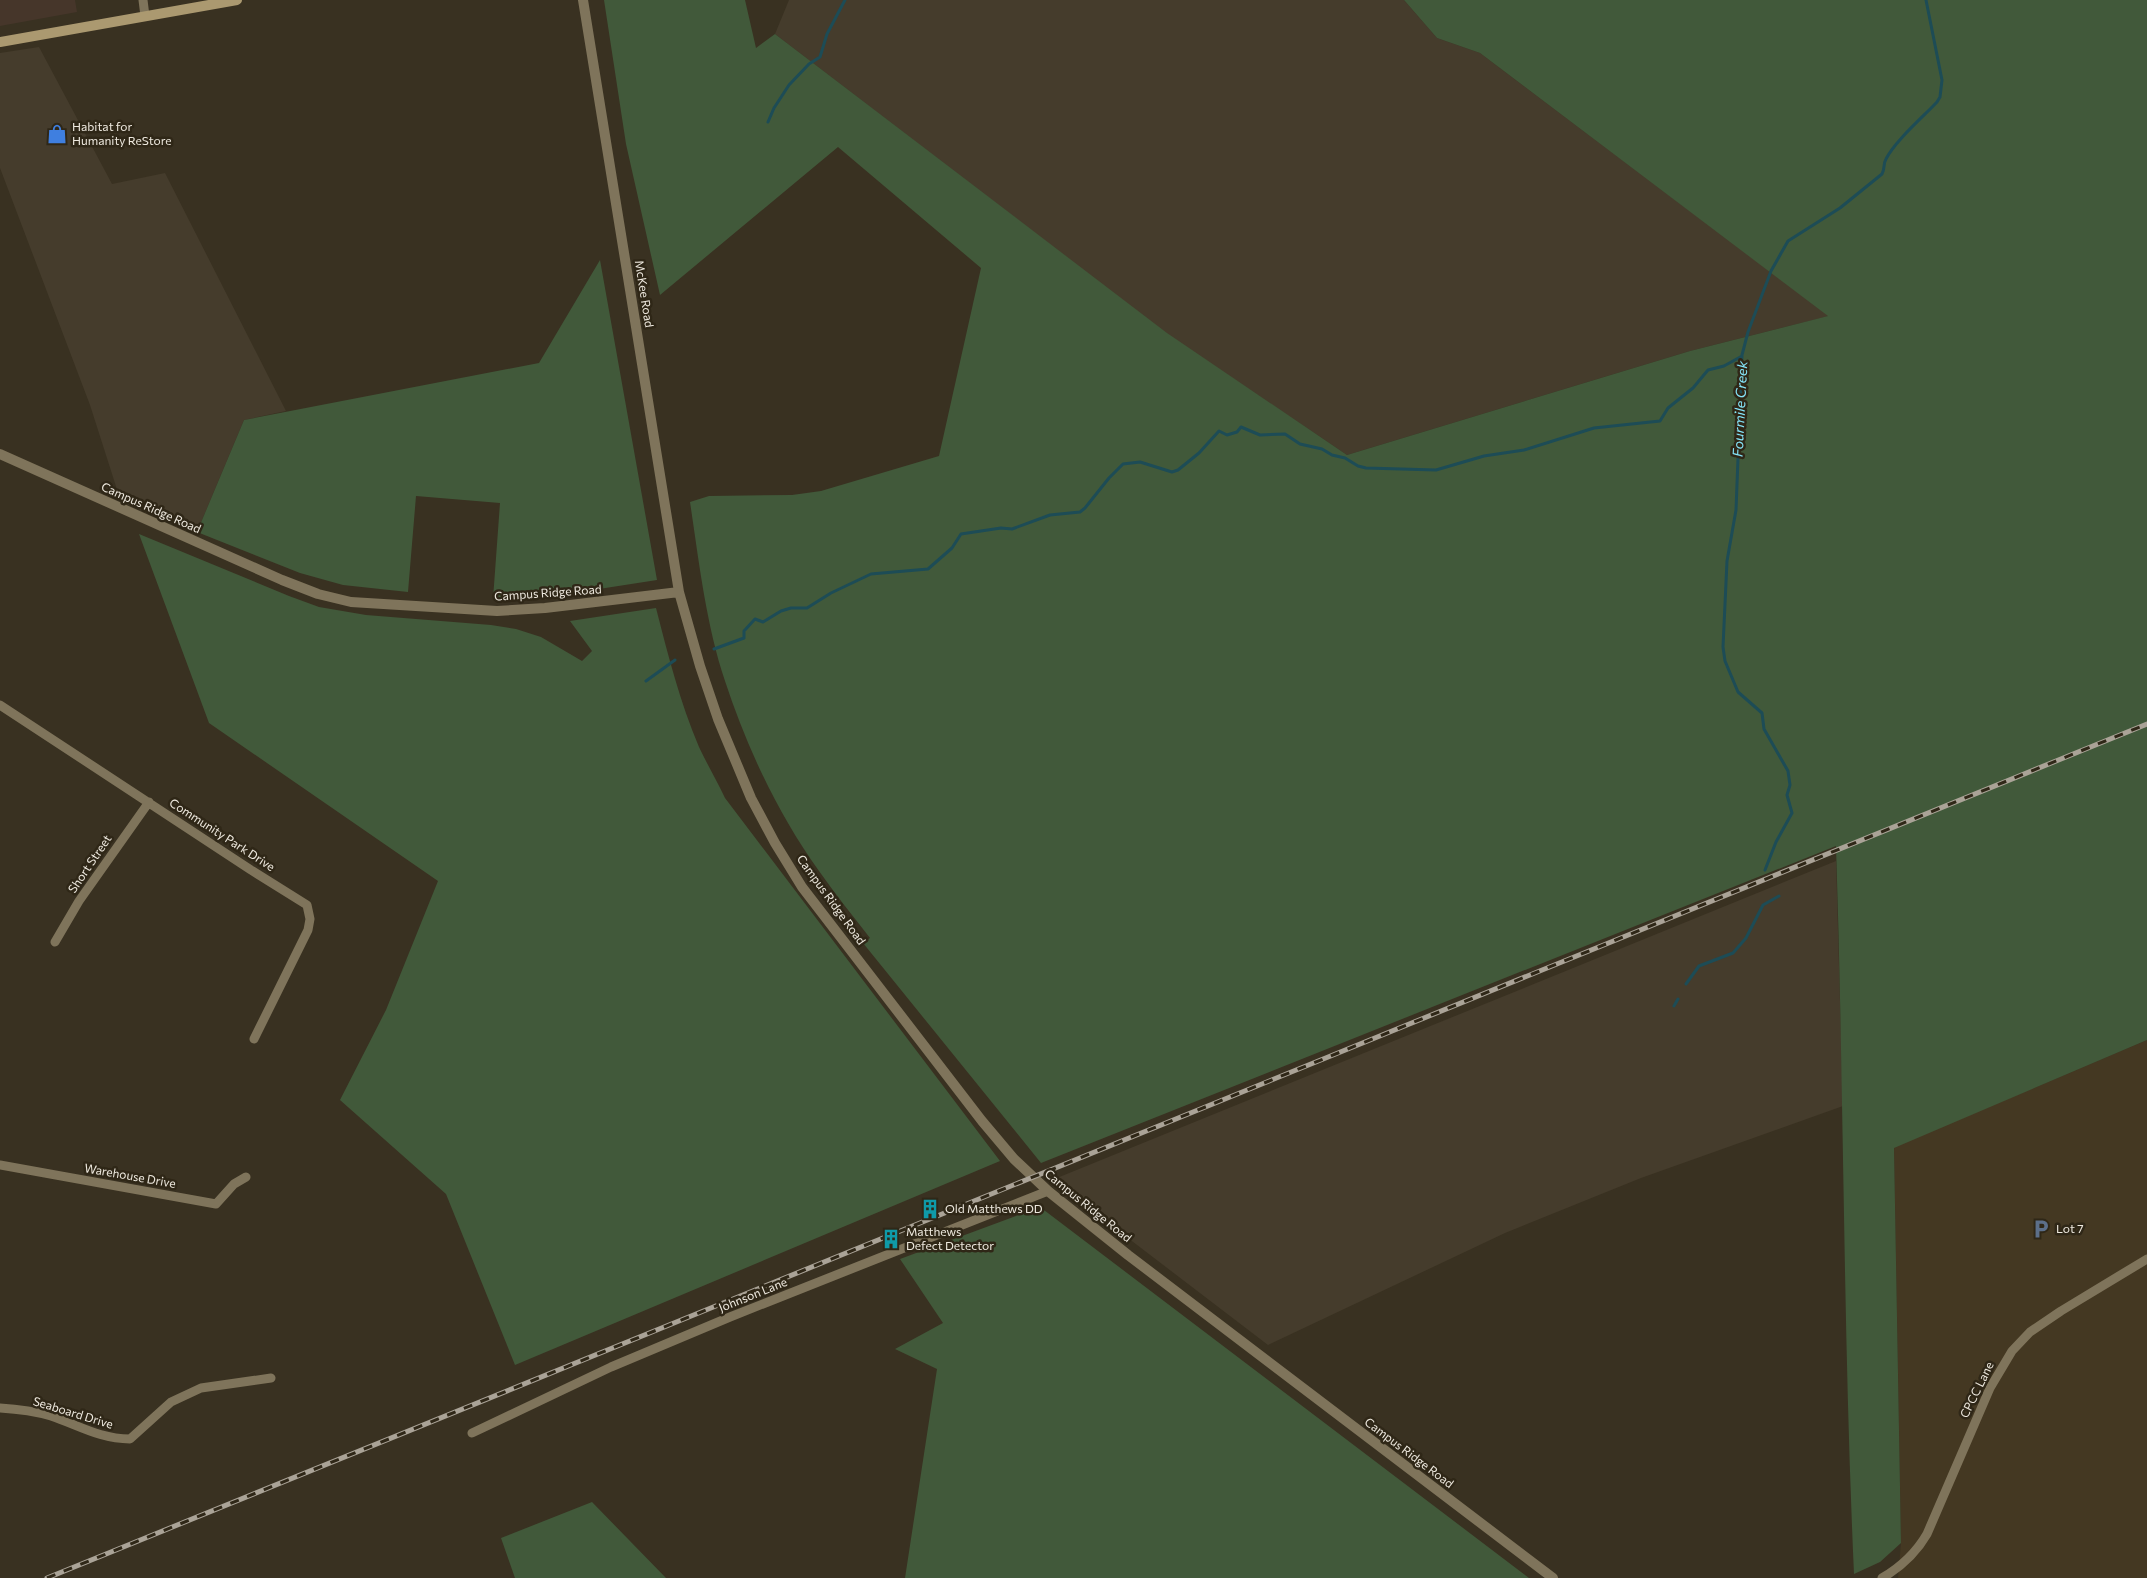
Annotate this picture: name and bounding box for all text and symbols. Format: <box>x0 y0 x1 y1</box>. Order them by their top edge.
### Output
place label: Habitat for Humanity ReStore <box>72 119 172 147</box>
shop icon: Habitat for Humanity ReStore <box>46 123 68 145</box>
street label: McKee Road <box>633 259 657 329</box>
water label: Fourmile Creek <box>1728 360 1751 457</box>
street label: Campus Ridge Road <box>99 479 203 535</box>
street label: Campus Ridge Road <box>494 581 602 603</box>
street label: Community Park Drive <box>167 795 278 873</box>
street label: Short Street <box>65 832 114 895</box>
street label: Campus Ridge Road <box>795 852 869 947</box>
street label: Warehouse Drive <box>83 1160 177 1190</box>
street label: Campus Ridge Road <box>1042 1166 1135 1245</box>
building icon: Old Matthews DD <box>919 1198 941 1220</box>
place label: Old Matthews DD <box>945 1201 1043 1215</box>
parking icon: Lot 7 <box>2030 1218 2052 1240</box>
place label: Lot 7 <box>2056 1221 2084 1235</box>
place label: Matthews Defect Detector <box>906 1224 994 1252</box>
building icon: Matthews Defect Detector <box>880 1228 902 1250</box>
street label: Johnson Lane <box>716 1274 789 1315</box>
street label: CPCC Lane <box>1956 1359 1996 1420</box>
street label: Seaboard Drive <box>32 1393 115 1431</box>
street label: Campus Ridge Road <box>1362 1414 1457 1490</box>

